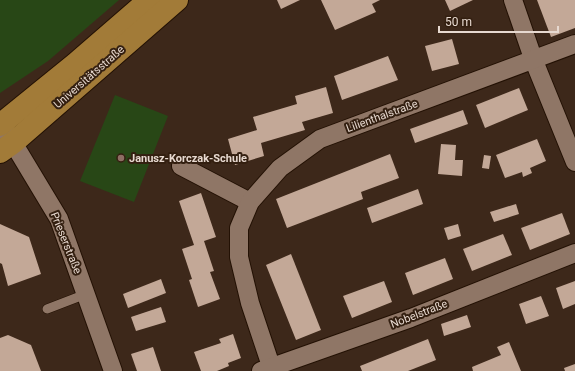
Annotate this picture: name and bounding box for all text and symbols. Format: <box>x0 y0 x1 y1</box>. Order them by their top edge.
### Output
scale bar <box>439 8 558 34</box>
text: 50 m <box>445 15 472 29</box>
street label: Universitätsstraße <box>51 43 127 111</box>
street label: Lilienthalstraße <box>344 97 420 135</box>
place label: Janusz-Korczak-Schule <box>129 152 247 165</box>
marker: Janusz-Korczak-Schule <box>116 153 126 163</box>
street label: Prieserstraße <box>48 210 84 276</box>
street label: Nobelstraße <box>389 297 449 331</box>

